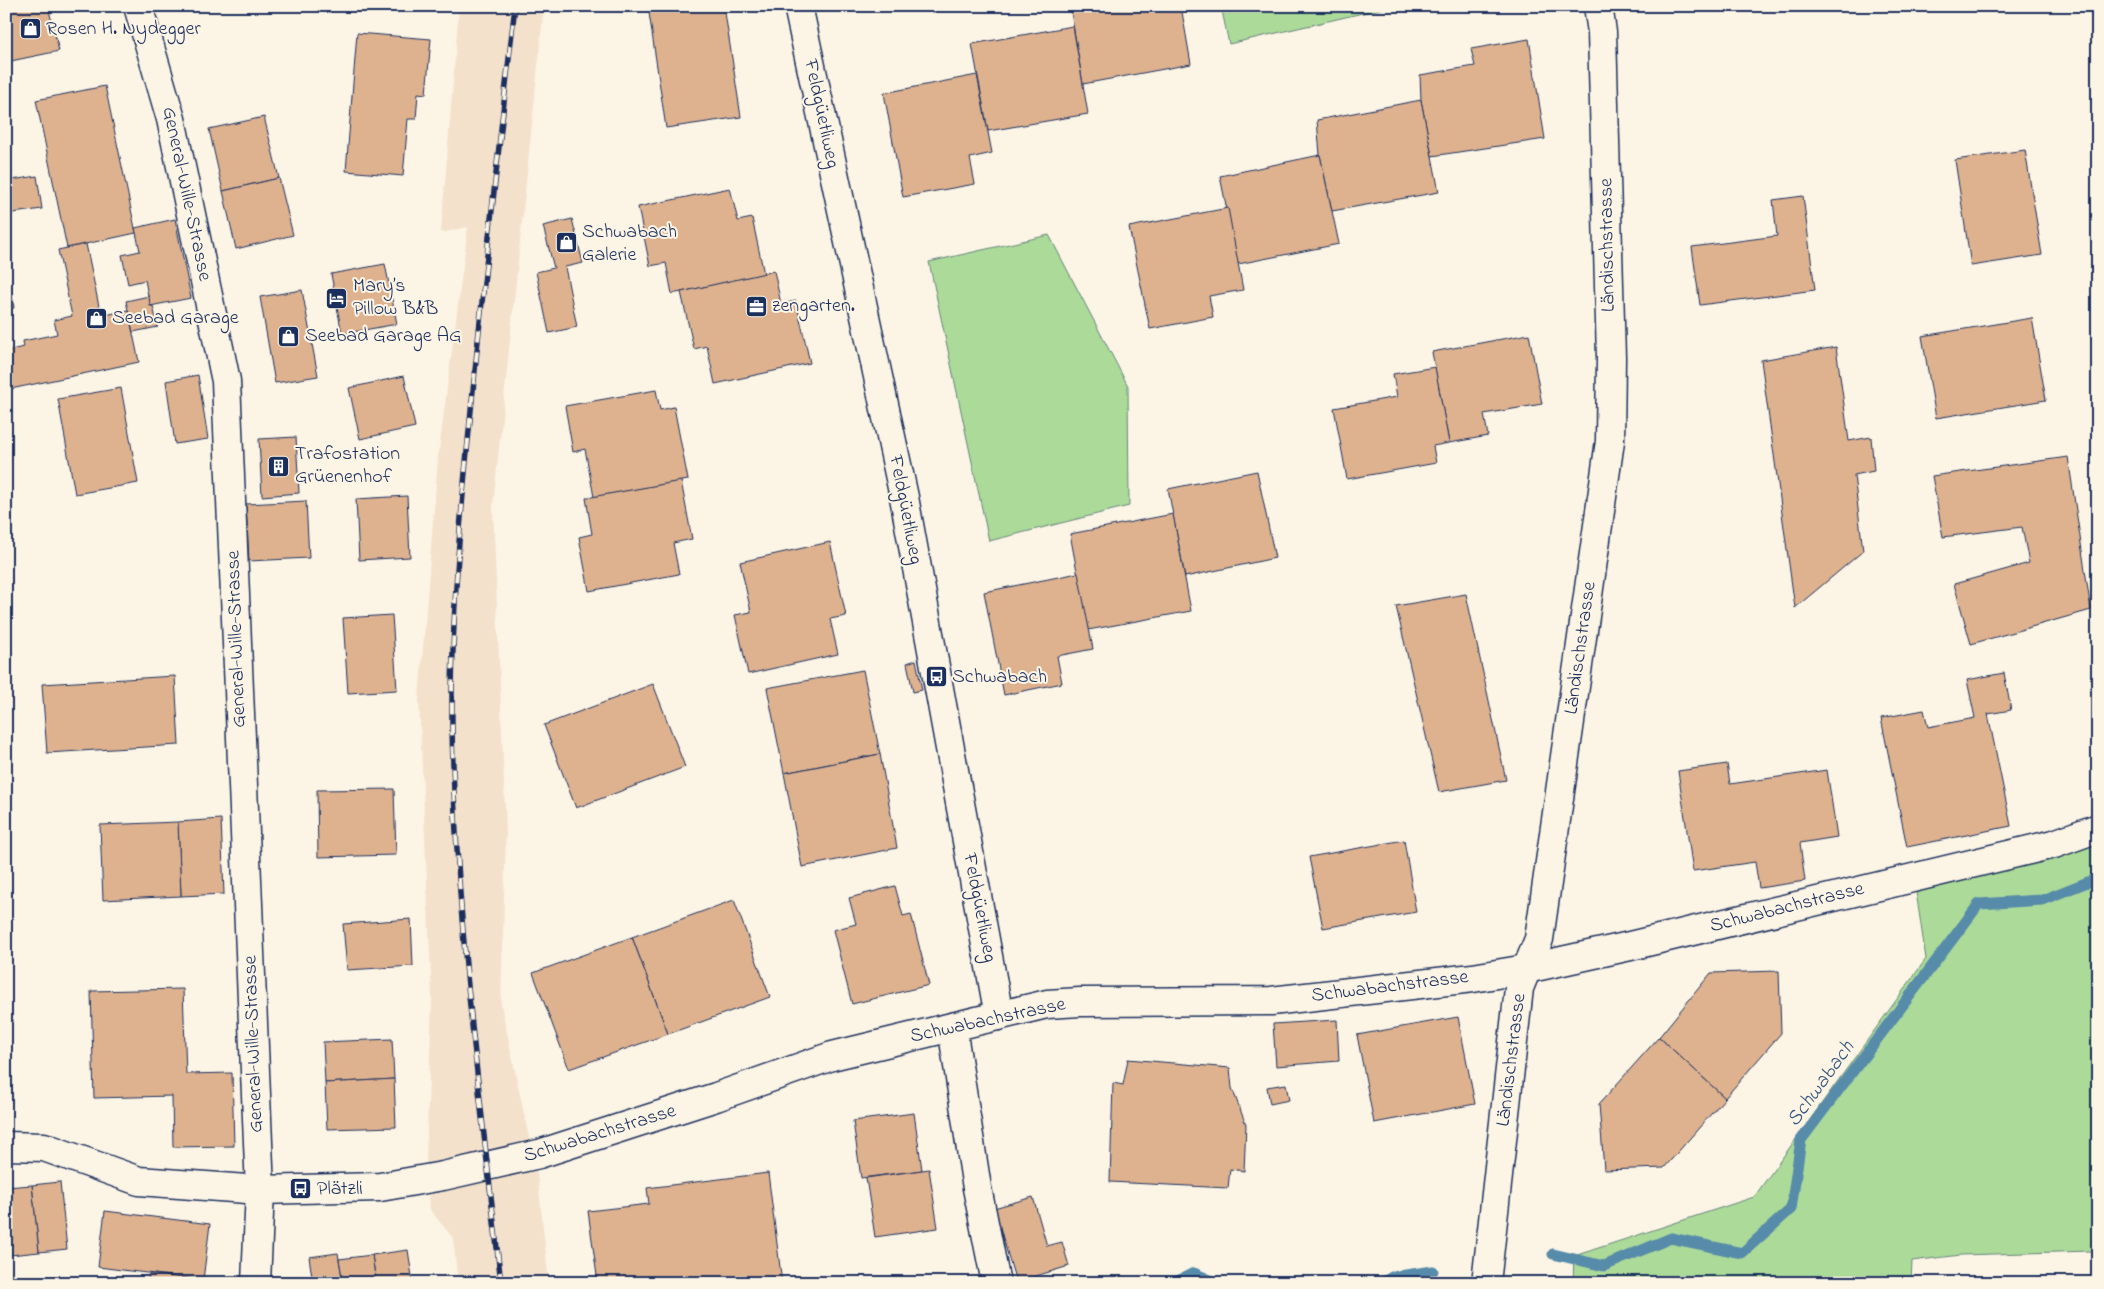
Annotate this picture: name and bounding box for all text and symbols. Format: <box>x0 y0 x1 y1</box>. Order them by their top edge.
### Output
place label: Rosen H. Nydegger <box>46 15 202 45</box>
shop icon: Rosen H. Nydegger <box>18 17 42 41</box>
street label: Feldgüetliweg <box>794 56 847 171</box>
street label: General-Wille-Strasse <box>153 104 219 284</box>
street label: Ländischstrasse <box>1592 178 1624 312</box>
place label: Schwabach Galerie <box>582 218 677 270</box>
shop icon: Schwabach Galerie <box>554 231 578 255</box>
place label: Mary’s Pillow B&B <box>353 272 438 324</box>
hotel icon: Mary’s Pillow B&B <box>325 286 349 310</box>
place label: zengarten. <box>772 292 855 322</box>
office icon: zengarten. <box>744 294 768 318</box>
place label: Seebad Garage <box>112 304 239 334</box>
shop icon: Seebad Garage <box>84 306 108 330</box>
place label: Seebad Garage AG <box>305 322 462 352</box>
shop icon: Seebad Garage AG <box>277 324 301 348</box>
place label: Trafostation Grüenenhof <box>295 440 400 492</box>
street label: Feldgüetliweg <box>879 452 930 567</box>
building icon: Trafostation Grüenenhof <box>267 454 291 478</box>
street label: General-Wille-Strasse <box>219 550 255 728</box>
street label: Ländischstrasse <box>1557 580 1605 716</box>
place label: Schwabach <box>952 663 1047 692</box>
bus stop icon: Schwabach <box>924 665 948 689</box>
street label: Feldgüetliweg <box>953 850 1004 965</box>
street label: Schwabachstrasse <box>1707 875 1867 941</box>
street label: General-Wille-Strasse <box>236 955 272 1133</box>
street label: Schwabachstrasse <box>1310 963 1470 1011</box>
street label: Schwabachstrasse <box>908 990 1068 1052</box>
street label: Ländischstrasse <box>1489 992 1535 1128</box>
water label: Schwabach <box>1780 1034 1863 1133</box>
street label: Schwabachstrasse <box>520 1097 680 1171</box>
place label: Plätzli <box>317 1175 363 1204</box>
bus stop icon: Plätzli <box>289 1177 313 1201</box>

